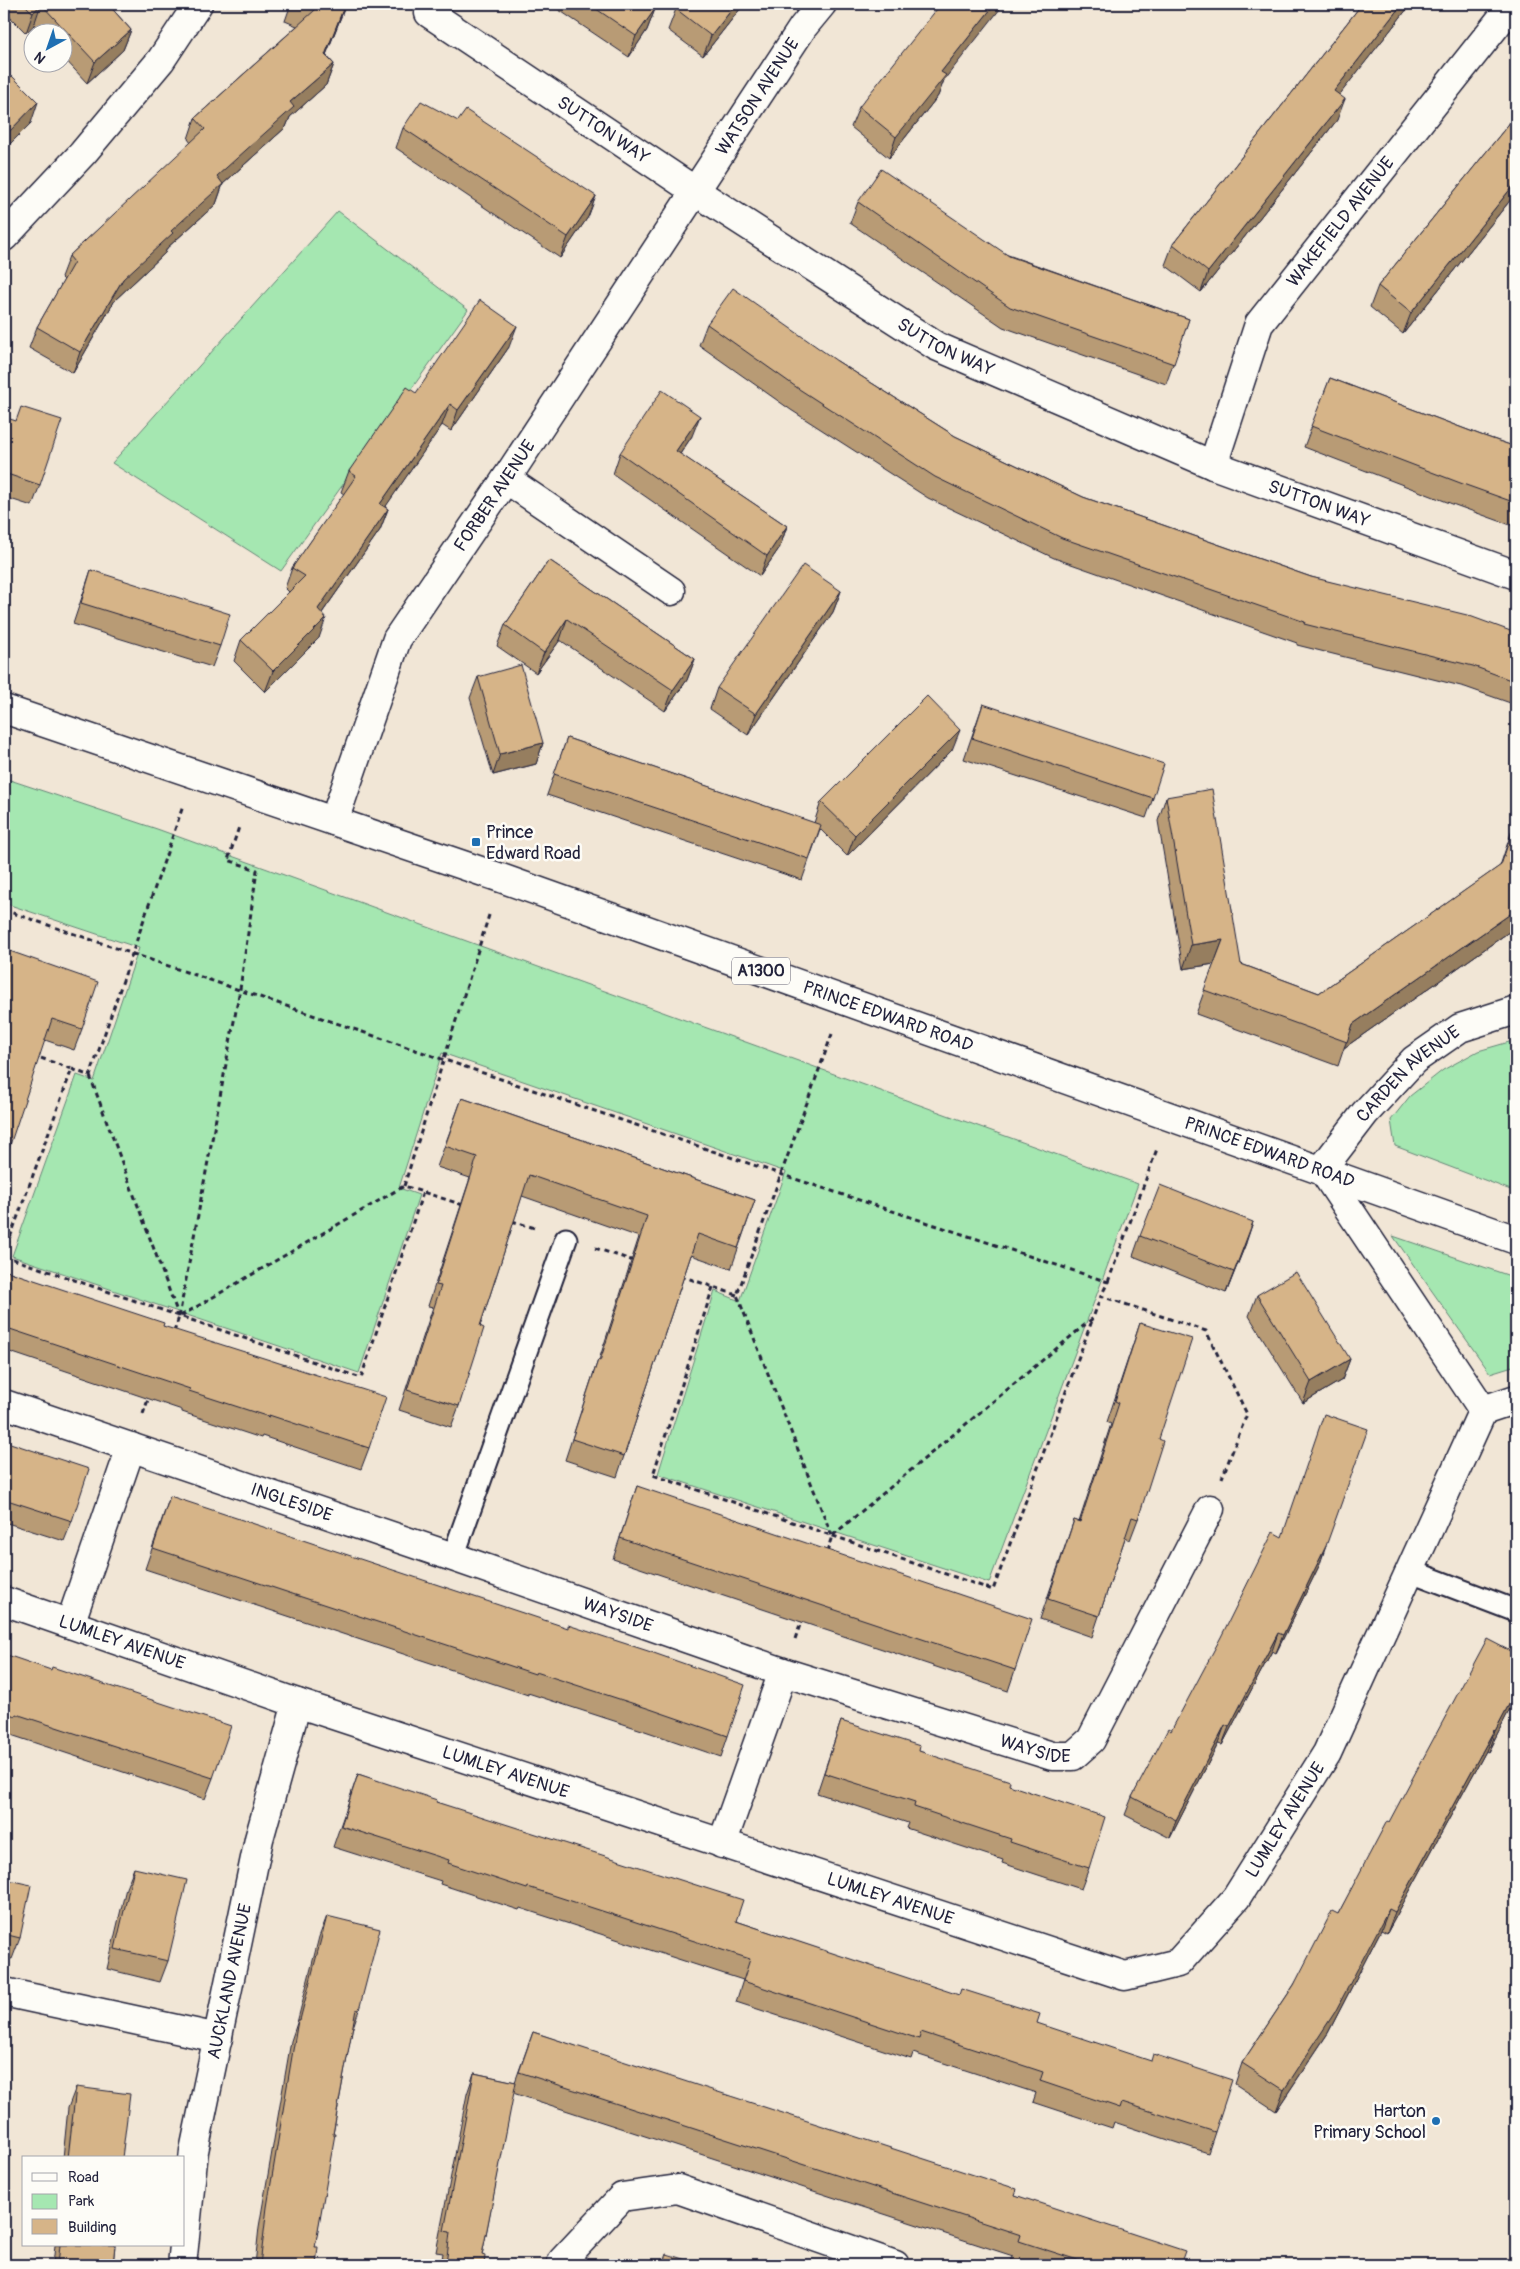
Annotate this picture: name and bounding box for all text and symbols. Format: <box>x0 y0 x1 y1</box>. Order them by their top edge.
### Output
north arrow <box>22 22 72 72</box>
street label: WATSON AVENUE <box>710 33 804 160</box>
text: N <box>31 48 49 67</box>
street label: SUTTON WAY <box>553 91 655 169</box>
street label: WAKEFIELD AVENUE <box>1281 152 1399 292</box>
street label: SUTTON WAY <box>893 313 999 381</box>
street label: FORBER AVENUE <box>449 435 540 556</box>
street label: SUTTON WAY <box>1265 475 1374 533</box>
place label: Prince Edward Road <box>486 821 581 865</box>
marker: Prince Edward Road <box>470 836 482 848</box>
road number: A1300 <box>732 958 790 984</box>
street label: PRINCE EDWARD ROAD <box>800 975 976 1057</box>
street label: CARDEN AVENUE <box>1351 1020 1464 1127</box>
street label: PRINCE EDWARD ROAD <box>1181 1111 1358 1193</box>
street label: INGLESIDE <box>248 1477 336 1527</box>
street label: WAYSIDE <box>580 1592 656 1637</box>
street label: LUMLEY AVENUE <box>56 1609 188 1675</box>
street label: WAYSIDE <box>997 1729 1071 1768</box>
street label: LUMLEY AVENUE <box>439 1740 572 1803</box>
street label: LUMLEY AVENUE <box>1240 1758 1330 1882</box>
street label: LUMLEY AVENUE <box>824 1867 957 1930</box>
street label: AUCKLAND AVENUE <box>202 1902 257 2061</box>
place label: Harton Primary School <box>1313 2100 1426 2144</box>
marker: Harton Primary School <box>1430 2115 1442 2127</box>
legend <box>22 2156 185 2246</box>
text: Road <box>68 2168 99 2187</box>
text: Park <box>68 2192 95 2211</box>
text: Building <box>68 2218 116 2237</box>

